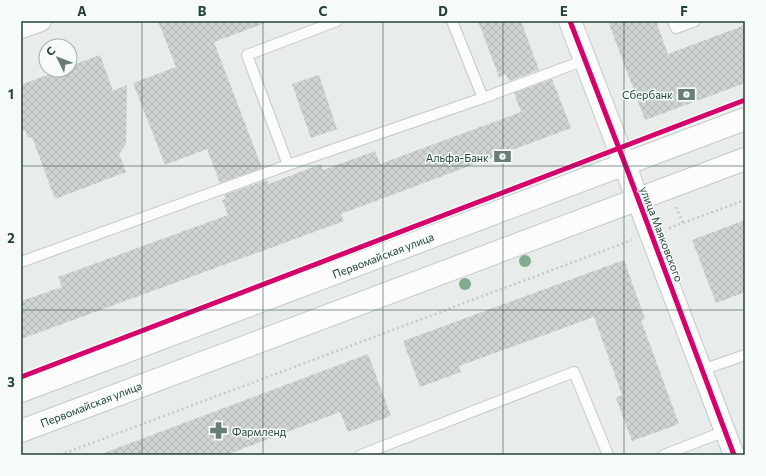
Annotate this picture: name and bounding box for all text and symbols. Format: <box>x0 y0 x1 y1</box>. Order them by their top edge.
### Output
text: A <box>77 3 87 19</box>
text: B <box>198 3 207 19</box>
text: C <box>319 3 328 19</box>
text: D <box>438 3 448 19</box>
text: E <box>560 3 568 19</box>
text: F <box>680 3 688 19</box>
north arrow <box>38 38 78 78</box>
text: С <box>43 43 58 58</box>
bank icon: Сбербанк <box>676 84 696 104</box>
text: 1 <box>8 86 14 102</box>
place label: Сбербанк <box>622 88 673 101</box>
bank icon: Альфа-Банк <box>492 147 512 167</box>
place label: Альфа-Банк <box>426 151 489 164</box>
street label: улица Маяковского <box>638 184 686 284</box>
text: 2 <box>7 230 15 246</box>
street label: Первомайская улица <box>330 230 436 280</box>
text: 3 <box>7 374 15 390</box>
street label: Первомайская улица <box>38 379 144 429</box>
pharmacy icon: Фармленд <box>209 421 229 441</box>
place label: Фармленд <box>232 425 287 438</box>

